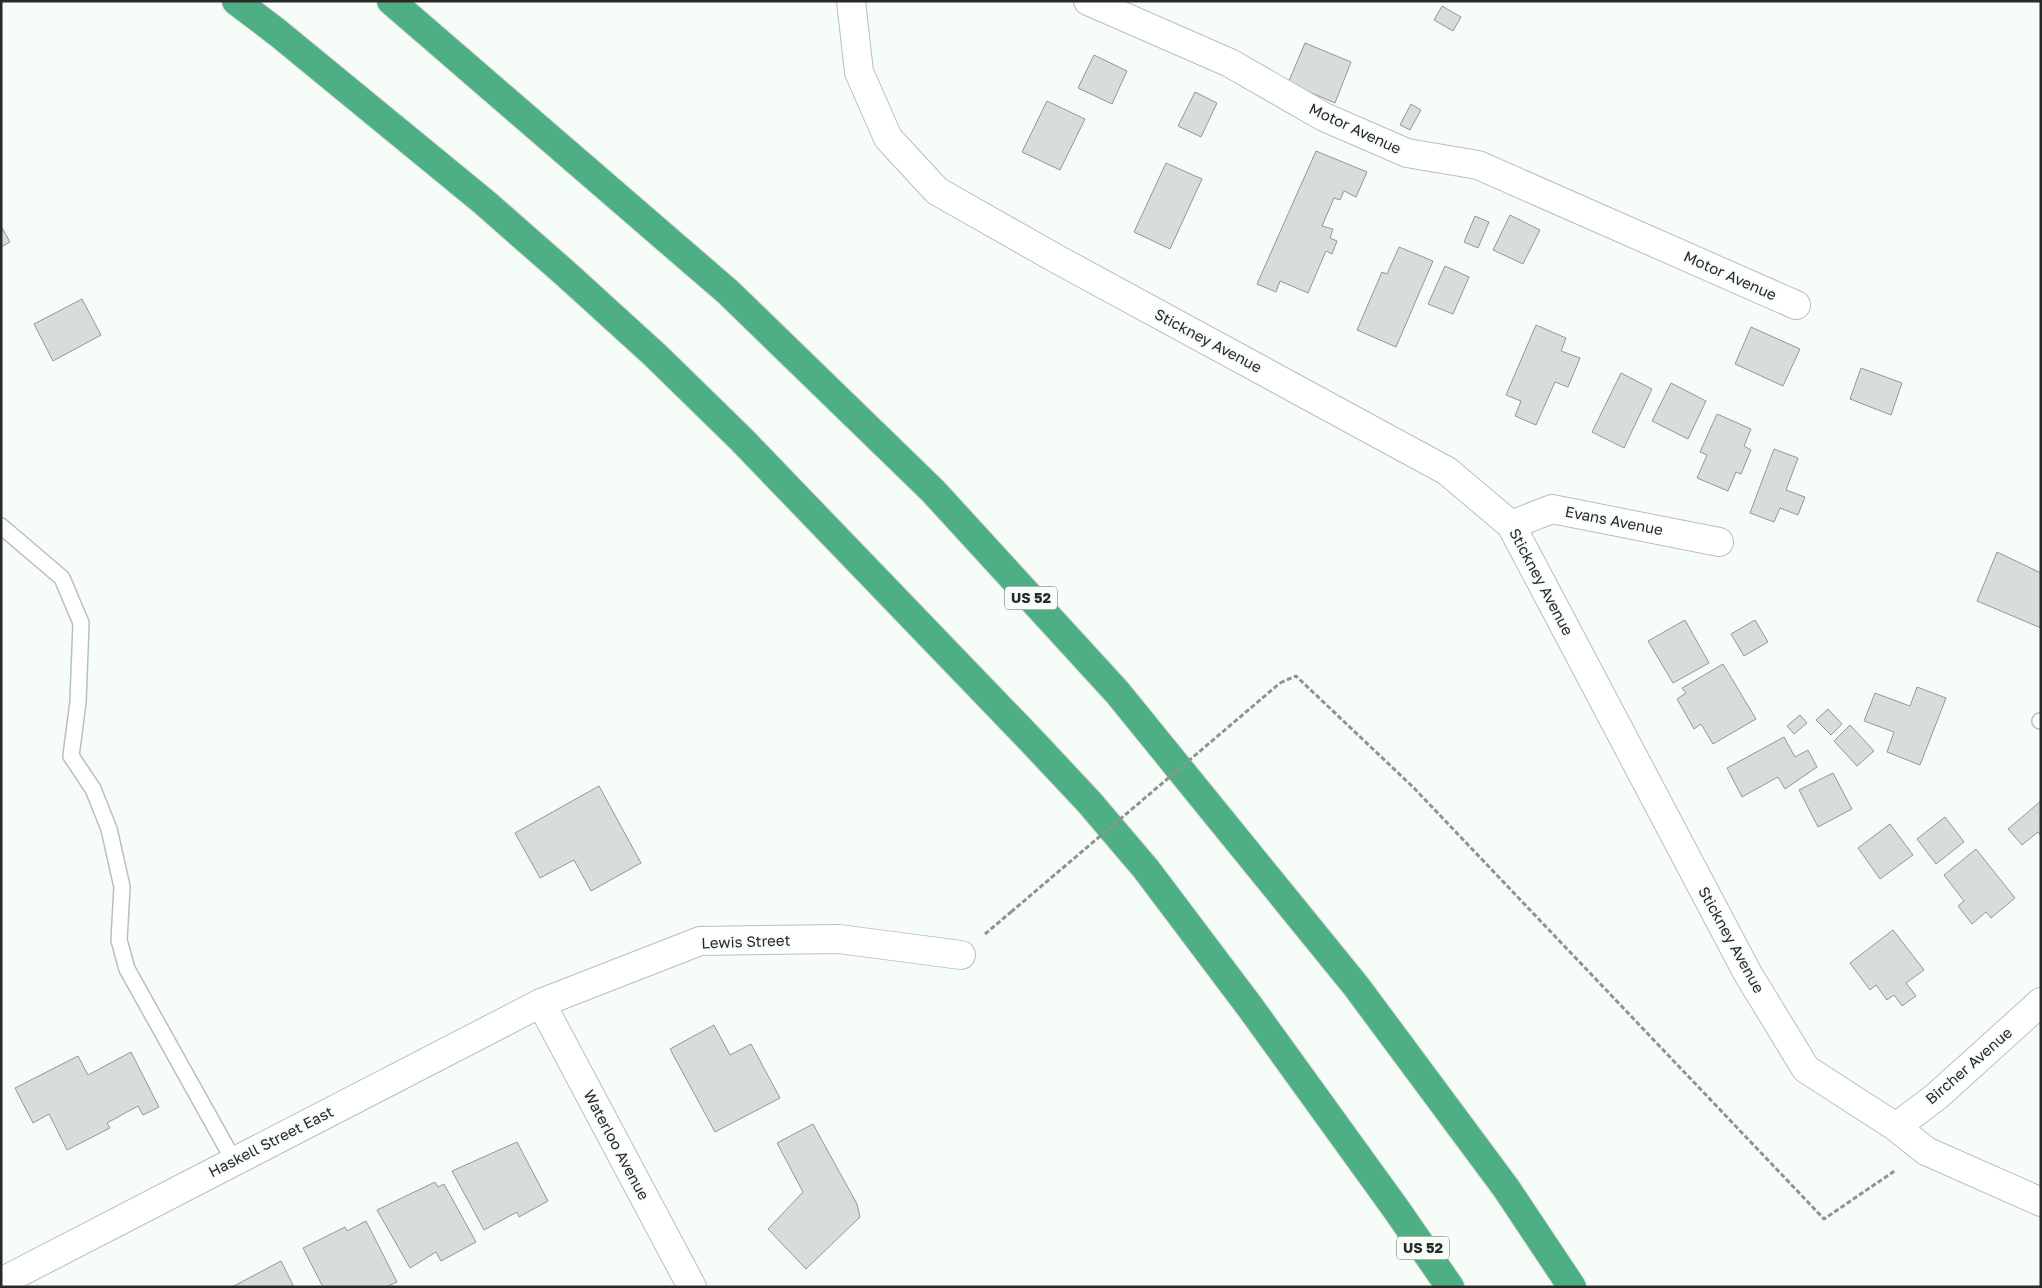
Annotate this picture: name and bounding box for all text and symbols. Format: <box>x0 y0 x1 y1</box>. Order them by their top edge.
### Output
street label: Motor Avenue <box>1307 99 1405 157</box>
street label: Motor Avenue <box>1681 247 1780 304</box>
street label: Stickney Avenue <box>1152 304 1265 376</box>
street label: Evans Avenue <box>1564 502 1665 538</box>
street label: Stickney Avenue <box>1506 525 1578 638</box>
road number: US 52 <box>1005 586 1057 610</box>
street label: Stickney Avenue <box>1695 883 1769 996</box>
street label: Lewis Street <box>701 930 791 952</box>
street label: Bircher Avenue <box>1922 1023 2015 1108</box>
street label: Waterloo Avenue <box>580 1086 654 1203</box>
street label: Haskell Street East <box>205 1102 336 1180</box>
road number: US 52 <box>1397 1236 1449 1260</box>

